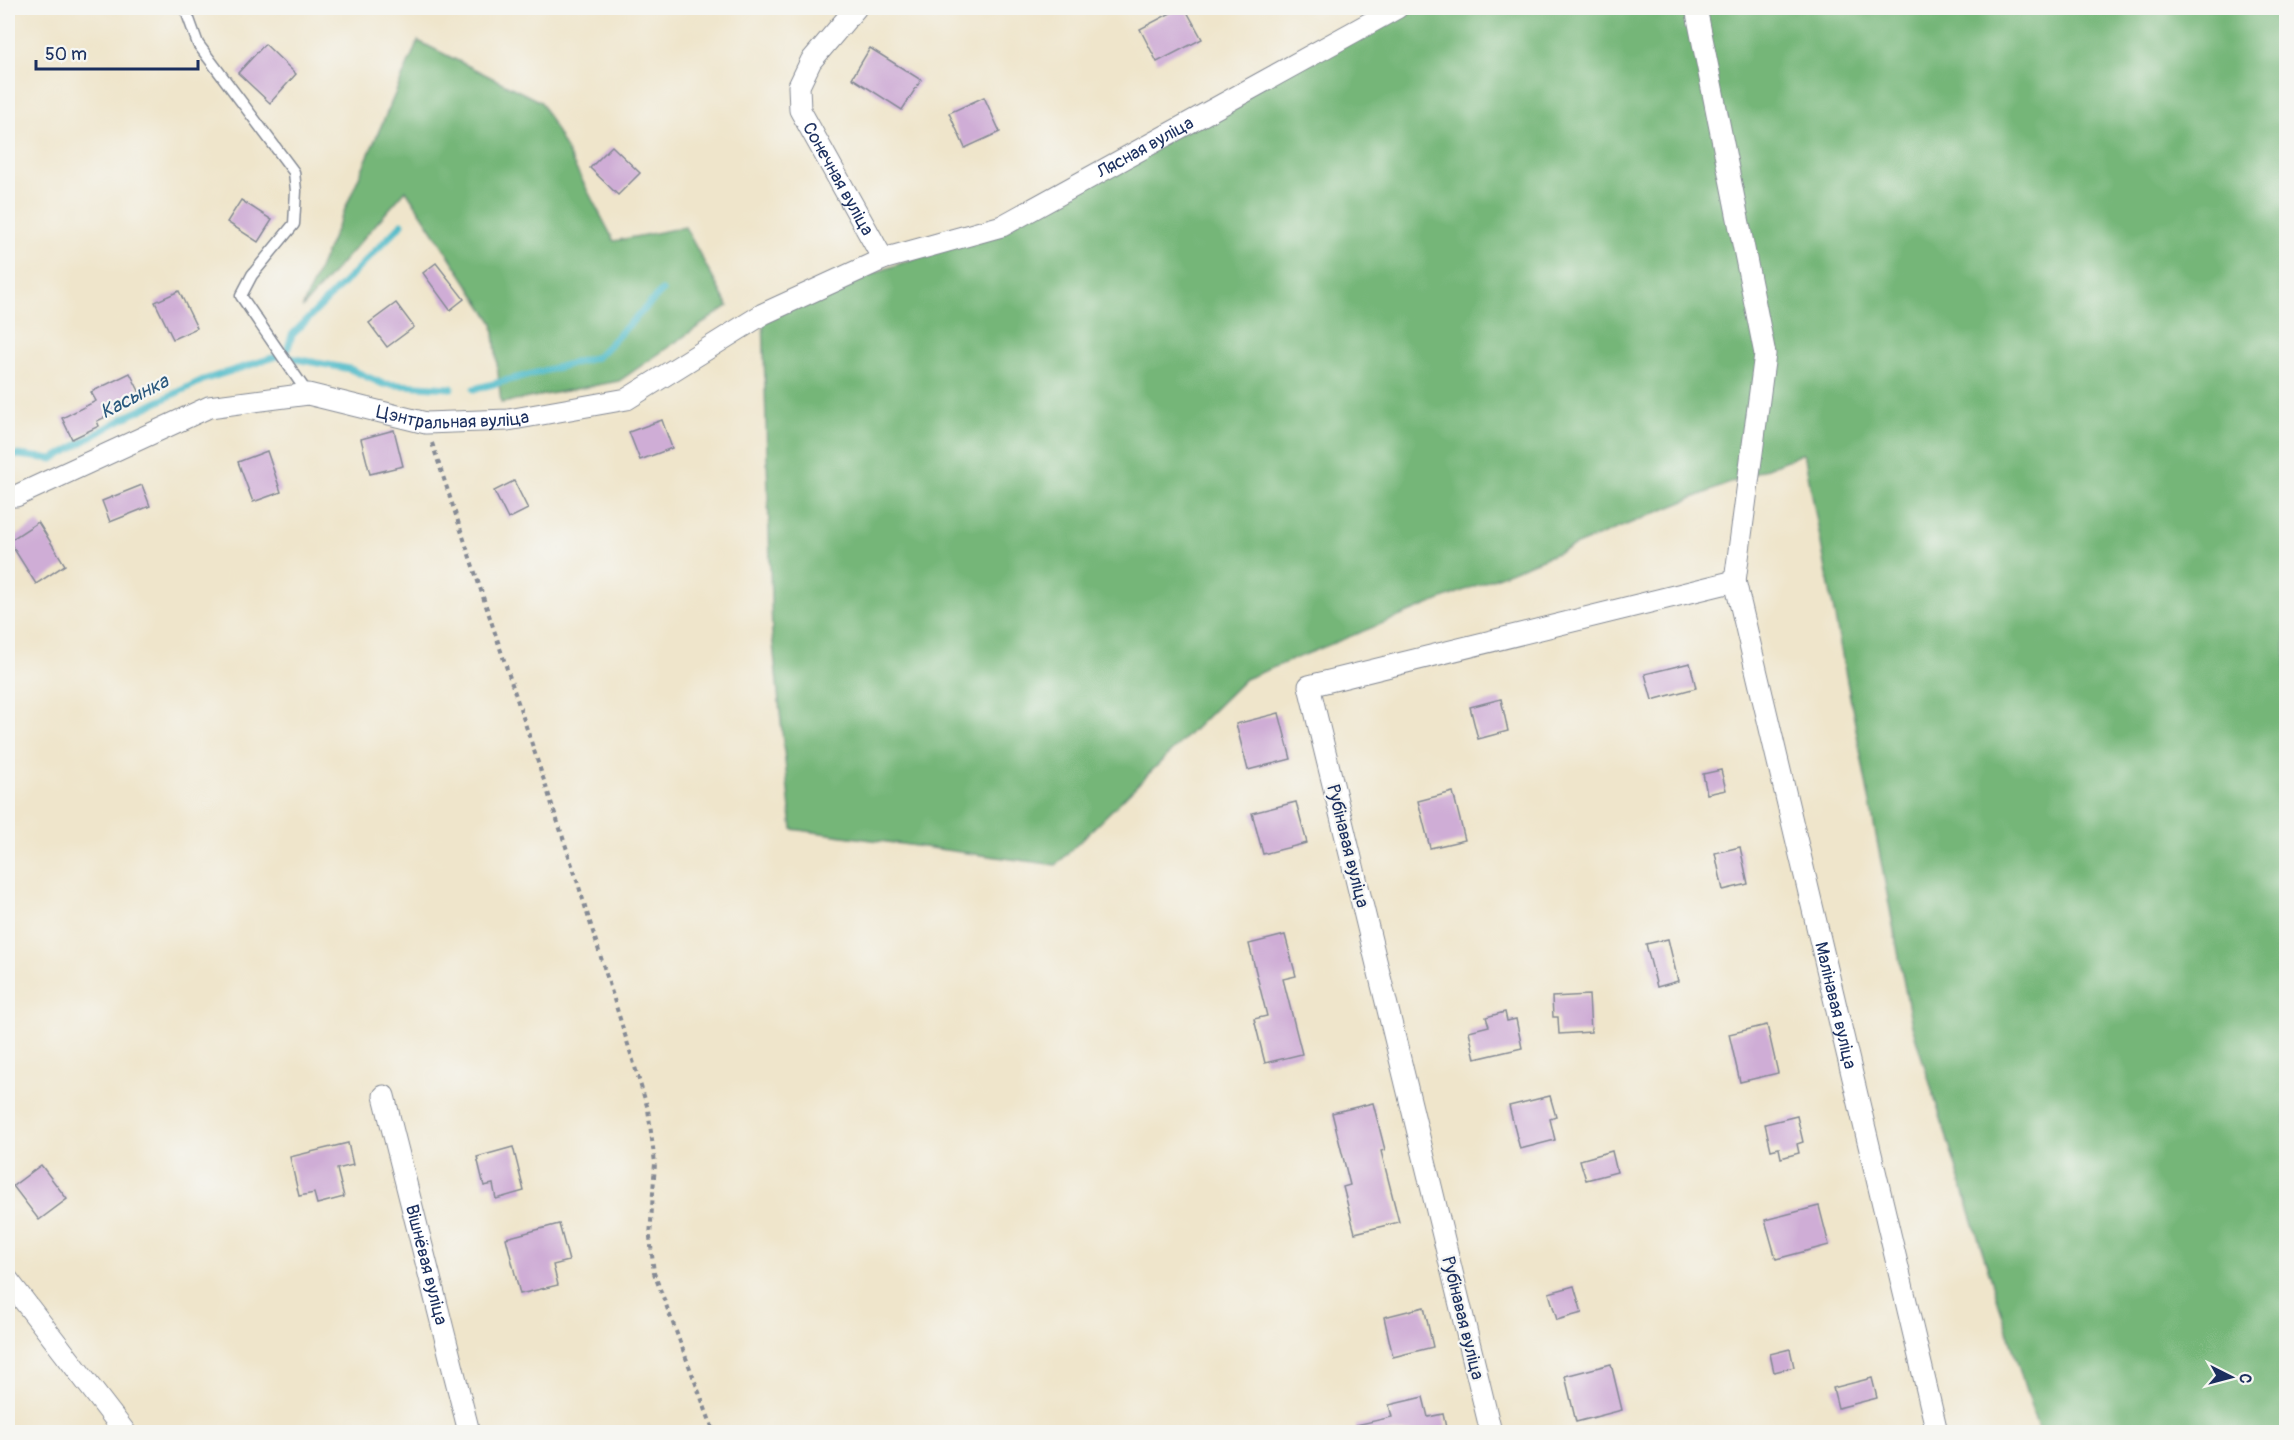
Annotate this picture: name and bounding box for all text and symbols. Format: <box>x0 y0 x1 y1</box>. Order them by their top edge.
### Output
scale bar <box>36 33 198 71</box>
text: 50 m <box>45 43 87 66</box>
street label: Лясная вуліца <box>1092 112 1198 184</box>
street label: Сонечная вуліца <box>797 118 879 240</box>
water label: Касынка <box>96 368 174 424</box>
street label: Цэнтральная вуліца <box>374 400 531 435</box>
street label: Рубінавая вуліца <box>1321 782 1374 910</box>
street label: Малінавая вуліца <box>1809 940 1861 1071</box>
street label: Вішнёвая вуліца <box>400 1202 452 1327</box>
street label: Рубінавая вуліца <box>1436 1254 1489 1382</box>
north arrow <box>2201 1347 2261 1407</box>
text: С <box>2234 1373 2255 1385</box>

